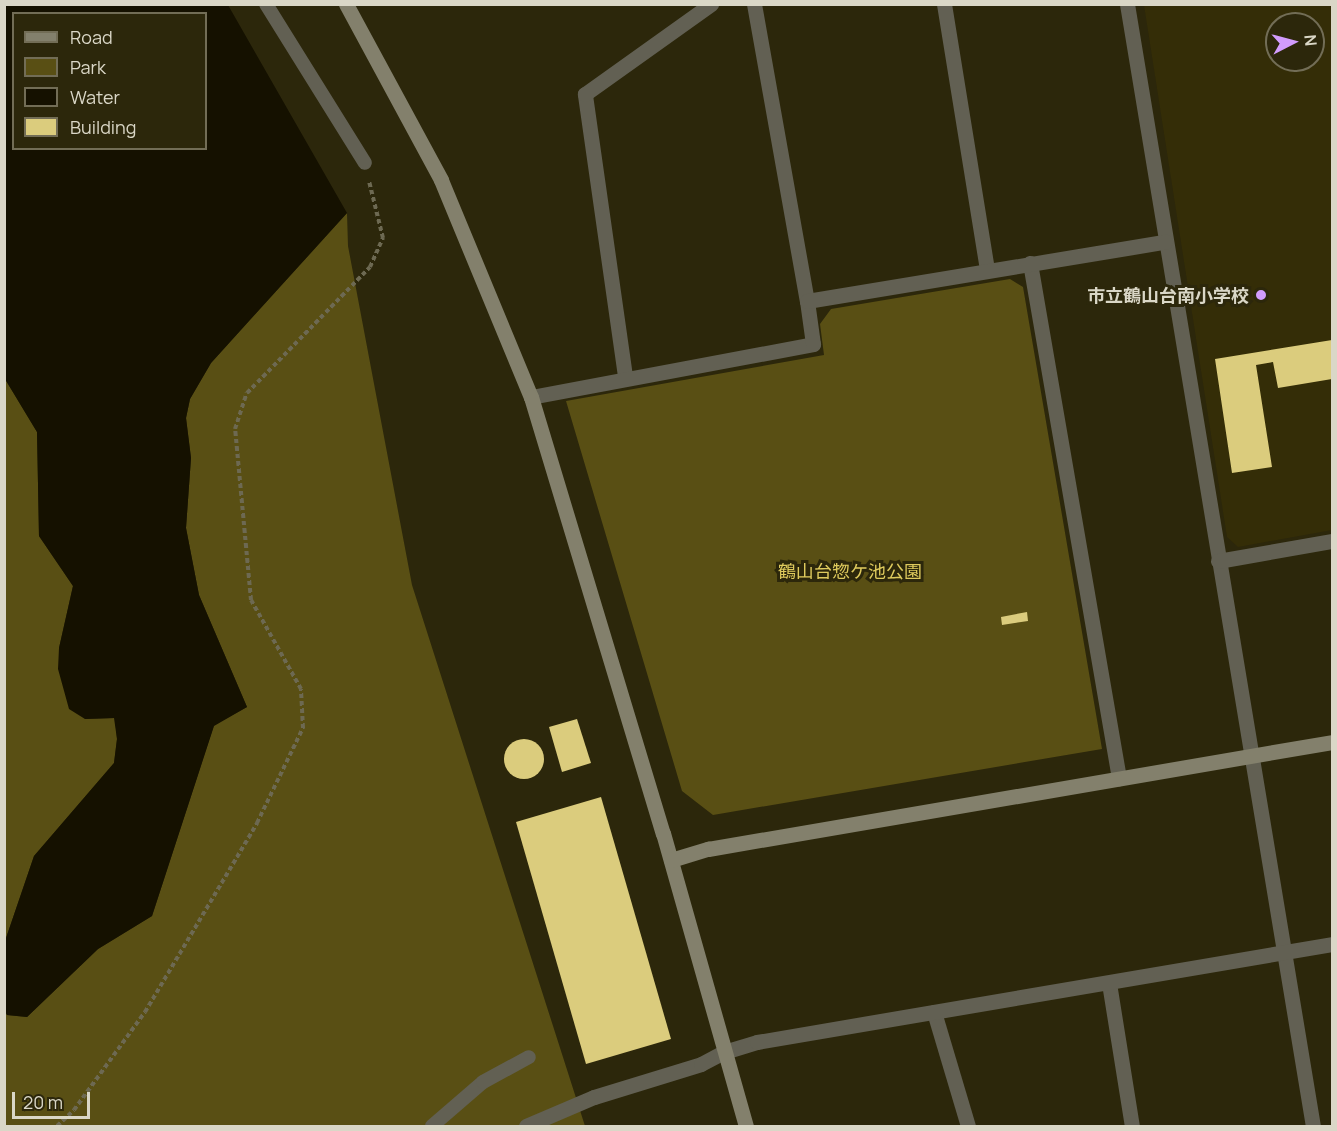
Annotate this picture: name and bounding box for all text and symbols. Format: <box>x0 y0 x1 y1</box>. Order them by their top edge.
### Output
legend <box>12 12 207 150</box>
north arrow <box>1265 12 1325 72</box>
text: Road <box>70 25 113 49</box>
text: N <box>1299 33 1322 47</box>
text: Park <box>70 55 106 79</box>
text: Water <box>70 85 120 109</box>
text: Building <box>70 115 136 139</box>
place label: 市立鶴山台南小学校 <box>1087 284 1249 306</box>
marker: 市立鶴山台南小学校 <box>1254 288 1268 302</box>
park label: 鶴山台惣ケ池公園 <box>778 560 922 582</box>
scale bar <box>15 1080 93 1118</box>
text: 20 m <box>23 1090 63 1114</box>

